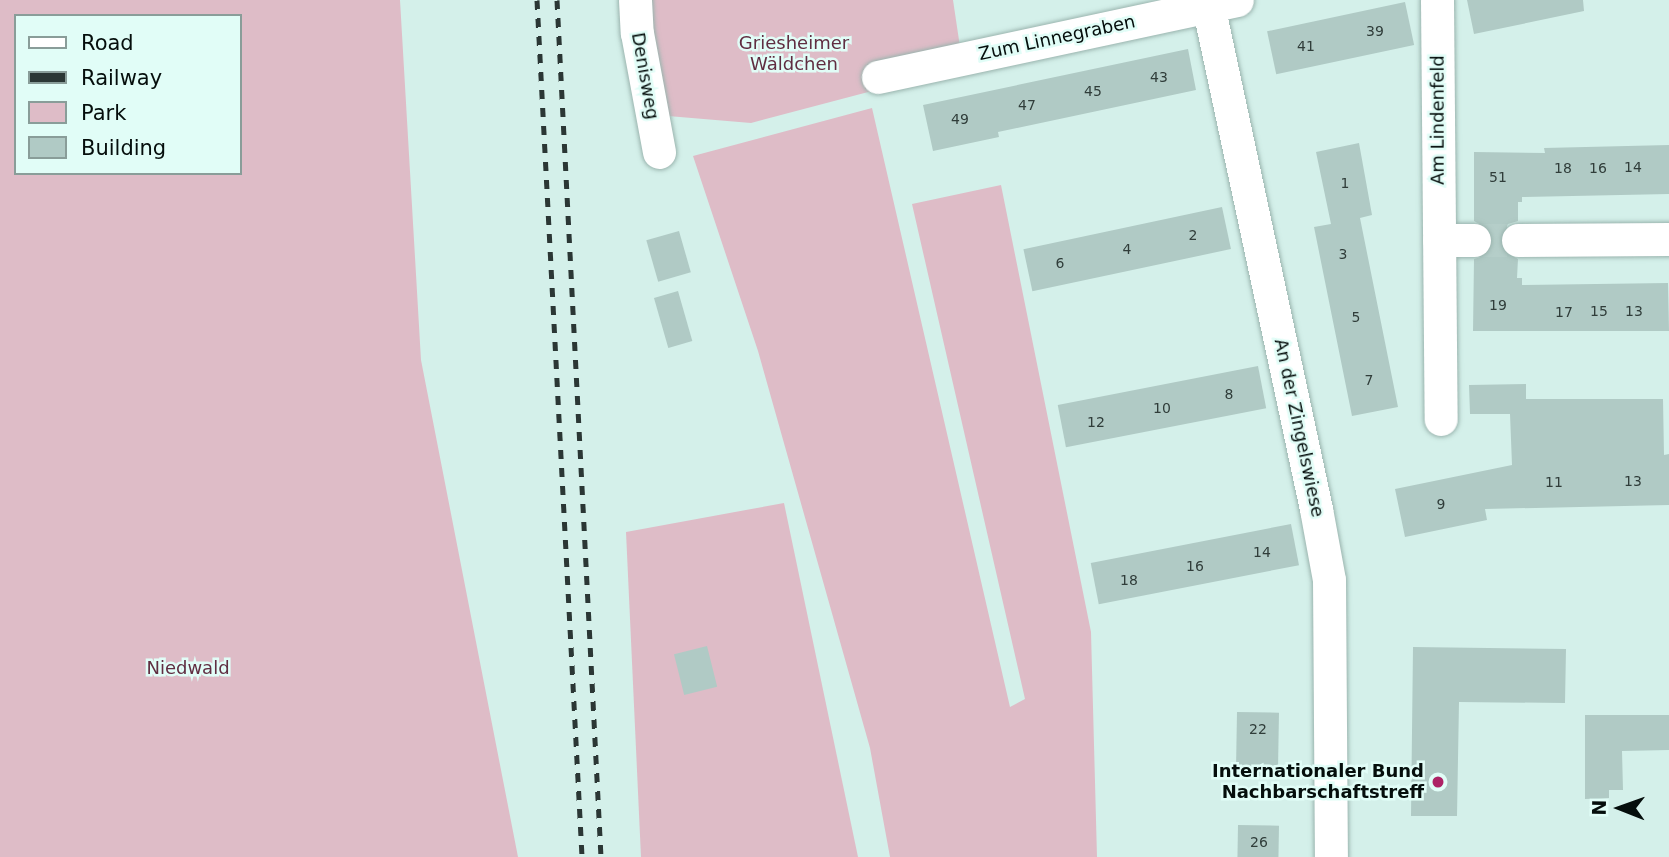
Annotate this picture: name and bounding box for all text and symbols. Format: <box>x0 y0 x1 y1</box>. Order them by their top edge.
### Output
street label: Zum Linnegraben <box>977 11 1137 65</box>
legend <box>14 14 242 175</box>
house number: 39 <box>1366 23 1384 39</box>
text: Road <box>81 31 134 55</box>
street label: Denisweg <box>627 31 663 121</box>
park label: Griesheimer Wäldchen <box>739 33 849 76</box>
house number: 41 <box>1297 38 1315 54</box>
street label: Am Lindenfeld <box>1427 55 1449 185</box>
text: Railway <box>81 66 162 90</box>
house number: 43 <box>1150 69 1168 85</box>
house number: 45 <box>1084 83 1102 99</box>
house number: 47 <box>1018 97 1036 113</box>
text: Park <box>81 101 126 125</box>
house number: 49 <box>951 111 969 127</box>
text: Building <box>81 136 166 160</box>
house number: 14 <box>1624 159 1642 175</box>
house number: 18 <box>1554 160 1572 176</box>
house number: 16 <box>1589 160 1607 176</box>
house number: 51 <box>1489 169 1507 185</box>
house number: 1 <box>1341 175 1349 191</box>
house number: 2 <box>1189 227 1197 243</box>
house number: 4 <box>1123 241 1131 257</box>
house number: 3 <box>1339 246 1347 262</box>
house number: 6 <box>1056 255 1064 271</box>
house number: 19 <box>1489 297 1507 313</box>
house number: 15 <box>1590 303 1608 319</box>
house number: 13 <box>1625 303 1643 319</box>
house number: 17 <box>1555 304 1573 320</box>
house number: 5 <box>1352 309 1360 325</box>
street label: An der Zingelswiese <box>1270 337 1328 519</box>
house number: 7 <box>1365 372 1373 388</box>
house number: 8 <box>1225 386 1233 402</box>
house number: 10 <box>1153 400 1171 416</box>
house number: 12 <box>1087 414 1105 430</box>
house number: 13 <box>1624 473 1642 489</box>
house number: 11 <box>1545 474 1563 490</box>
house number: 9 <box>1437 496 1445 512</box>
house number: 14 <box>1253 544 1271 560</box>
house number: 16 <box>1186 558 1204 574</box>
house number: 18 <box>1120 572 1138 588</box>
park label: Niedwald <box>146 657 230 679</box>
house number: 22 <box>1249 721 1267 737</box>
place label: Internationaler Bund Nachbarschaftstreff <box>1212 761 1424 804</box>
north arrow <box>1585 773 1655 843</box>
marker: Internationaler Bund Nachbarschaftstreff <box>1430 774 1446 790</box>
text: N <box>1588 799 1610 816</box>
house number: 26 <box>1250 834 1268 850</box>

